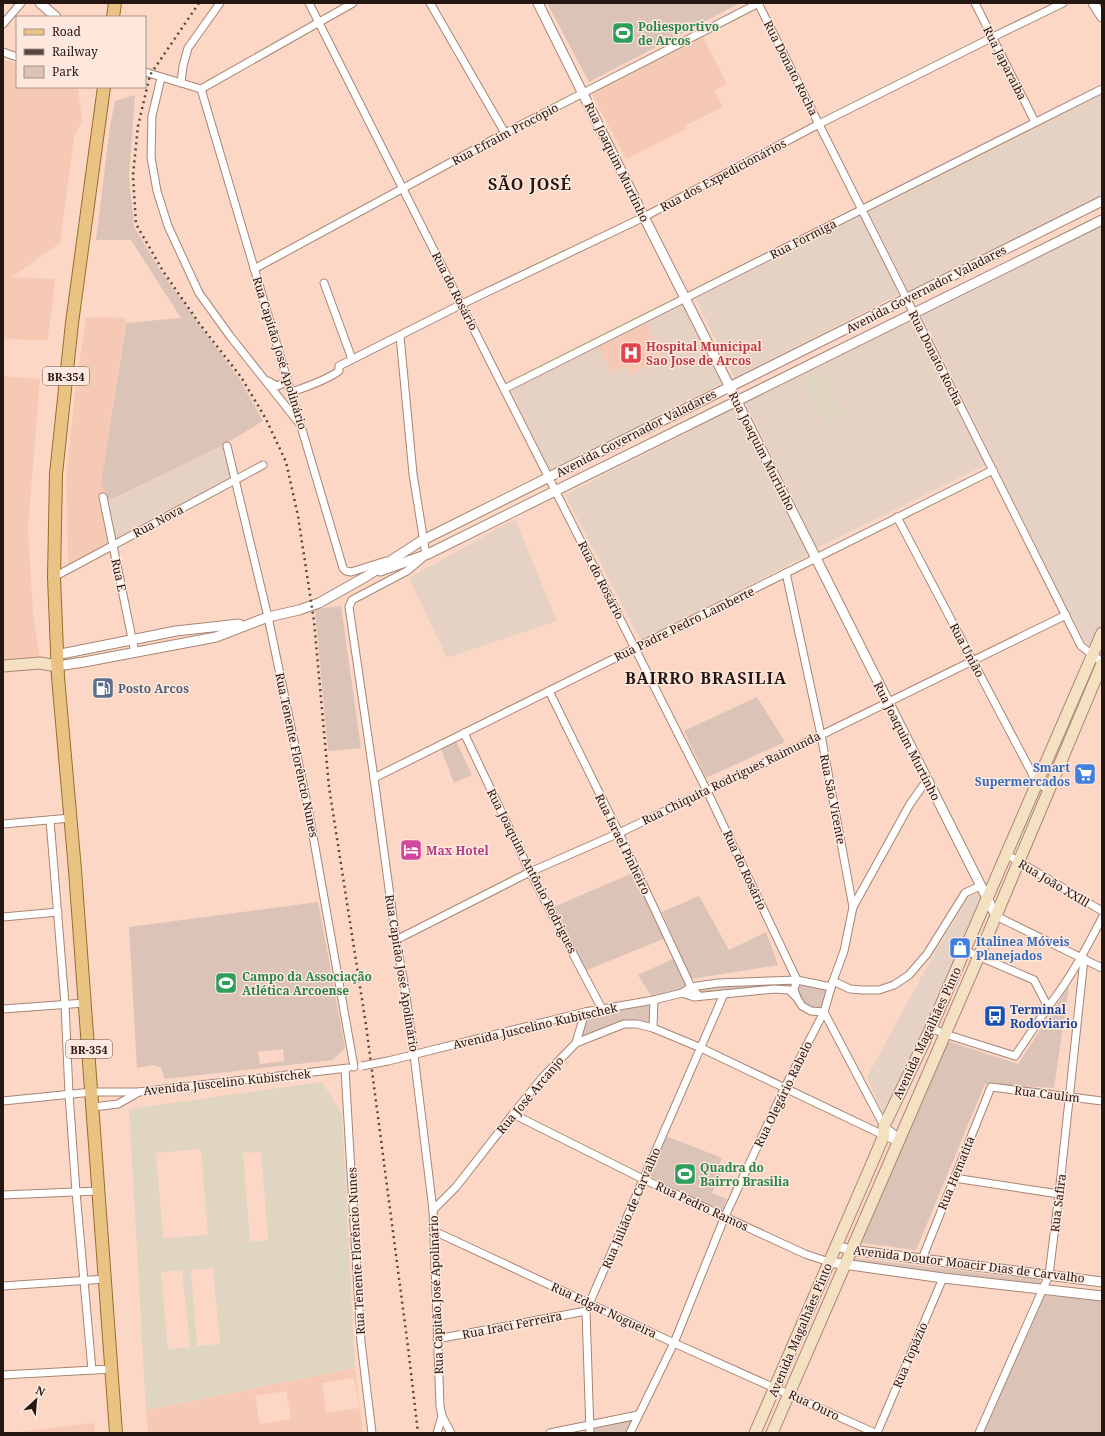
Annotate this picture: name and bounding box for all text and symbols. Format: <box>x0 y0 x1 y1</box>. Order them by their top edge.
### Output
legend <box>16 16 146 88</box>
street label: Rua Donato Rocha <box>760 17 822 119</box>
place label: Poliesportivo de Arcos <box>638 18 719 49</box>
sports icon: Poliesportivo de Arcos <box>610 20 636 46</box>
text: Road <box>52 23 82 40</box>
street label: Rua Japaraiba <box>979 23 1031 103</box>
text: Railway <box>52 43 98 60</box>
text: Park <box>52 63 80 80</box>
street label: Rua Efraim Procópio <box>449 99 561 169</box>
street label: Rua Joaquim Murtinho <box>581 99 653 225</box>
street label: Rua dos Expedicionários <box>657 134 789 216</box>
district label: SÃO JOSÉ <box>488 173 572 195</box>
street label: Rua Formiga <box>767 215 840 263</box>
street label: Avenida Governador Valadares <box>843 241 1009 337</box>
street label: Rua do Rosário <box>428 249 482 333</box>
street label: Rua Capitão José Apolinário <box>249 274 311 432</box>
street label: Rua Donato Rocha <box>905 307 967 409</box>
place label: Hospital Municipal Sao Jose de Arcos <box>646 338 762 369</box>
hospital icon: Hospital Municipal Sao Jose de Arcos <box>618 340 644 366</box>
road number: BR-354 <box>43 367 89 385</box>
street label: Avenida Governador Valadares <box>553 385 719 481</box>
street label: Rua Joaquim Murtinho <box>725 389 799 514</box>
street label: Rua Nova <box>130 500 187 541</box>
street label: Rua do Rosário <box>574 538 628 622</box>
street label: Rua E <box>107 557 131 593</box>
street label: Rua Padre Pedro Lamberte <box>611 583 757 665</box>
street label: Rua União <box>946 620 988 680</box>
district label: BAIRRO BRASILIA <box>625 667 787 689</box>
street label: Rua Tenente Florêncio Nunes <box>271 671 323 839</box>
fuel station icon: Posto Arcos <box>90 675 116 701</box>
street label: Rua Joaquim Murtinho <box>870 679 944 804</box>
place label: Posto Arcos <box>118 680 189 697</box>
street label: Rua Chiquita Rodrigues Raimunda <box>639 727 824 829</box>
street label: Rua São Vicente <box>816 753 850 845</box>
place label: Smart Supermercados <box>975 759 1070 790</box>
supermarket icon: Smart Supermercados <box>1072 761 1098 787</box>
street label: Rua Joaquim Antônio Rodrigues <box>483 786 581 956</box>
street label: Rua Israel Pinheiro <box>591 791 655 897</box>
street label: Rua do Rosário <box>719 827 771 913</box>
hotel icon: Max Hotel <box>398 837 424 863</box>
place label: Max Hotel <box>426 842 489 859</box>
street label: Rua João XXlll <box>1015 855 1093 911</box>
street label: Rua Capitão José Apolinário <box>381 893 423 1053</box>
place label: Italinea Móveis Planejados <box>976 933 1070 964</box>
shop icon: Italinea Móveis Planejados <box>947 935 973 961</box>
street label: Avenida Magalhães Pinto <box>889 964 965 1102</box>
place label: Campo da Associação Atlética Arcoense <box>242 968 372 999</box>
sports icon: Campo da Associação Atlética Arcoense <box>213 970 239 996</box>
street label: Avenida Juscelino Kubitschek <box>451 999 620 1053</box>
place label: Terminal Rodoviario <box>1010 1001 1078 1032</box>
bus stop icon: Terminal Rodoviario <box>982 1003 1008 1029</box>
street label: Rua Olegário Rabelo <box>750 1038 816 1150</box>
road number: BR-354 <box>66 1040 112 1058</box>
street label: Rua José Arcanjo <box>492 1052 568 1137</box>
street label: Avenida Juscelino Kubistchek <box>142 1065 313 1099</box>
street label: Rua Caulim <box>1013 1082 1081 1106</box>
street label: Rua Hematita <box>933 1133 979 1213</box>
street label: Rua Julião de Carvalho <box>598 1145 664 1271</box>
place label: Quadra do Bairro Brasilia <box>700 1159 789 1190</box>
sports icon: Quadra do Bairro Brasilia <box>672 1161 698 1187</box>
street label: Rua Tenente Florêncio Nunes <box>343 1167 369 1335</box>
street label: Rua Safira <box>1046 1173 1070 1233</box>
street label: Rua Pedro Ramos <box>653 1177 751 1235</box>
street label: Rua Capitão José Apolinário <box>425 1215 447 1375</box>
street label: Avenida Doutor Moacir Dias de Carvalho <box>852 1241 1086 1287</box>
street label: Avenida Magalhães Pinto <box>764 1260 836 1400</box>
street label: Rua Edgar Nogueira <box>548 1278 660 1342</box>
street label: Rua Iraci Ferreira <box>461 1307 564 1343</box>
street label: Rua Topázio <box>888 1319 932 1391</box>
north arrow <box>16 1380 56 1420</box>
text: N <box>33 1382 48 1399</box>
street label: Rua Ouro <box>786 1386 842 1424</box>

